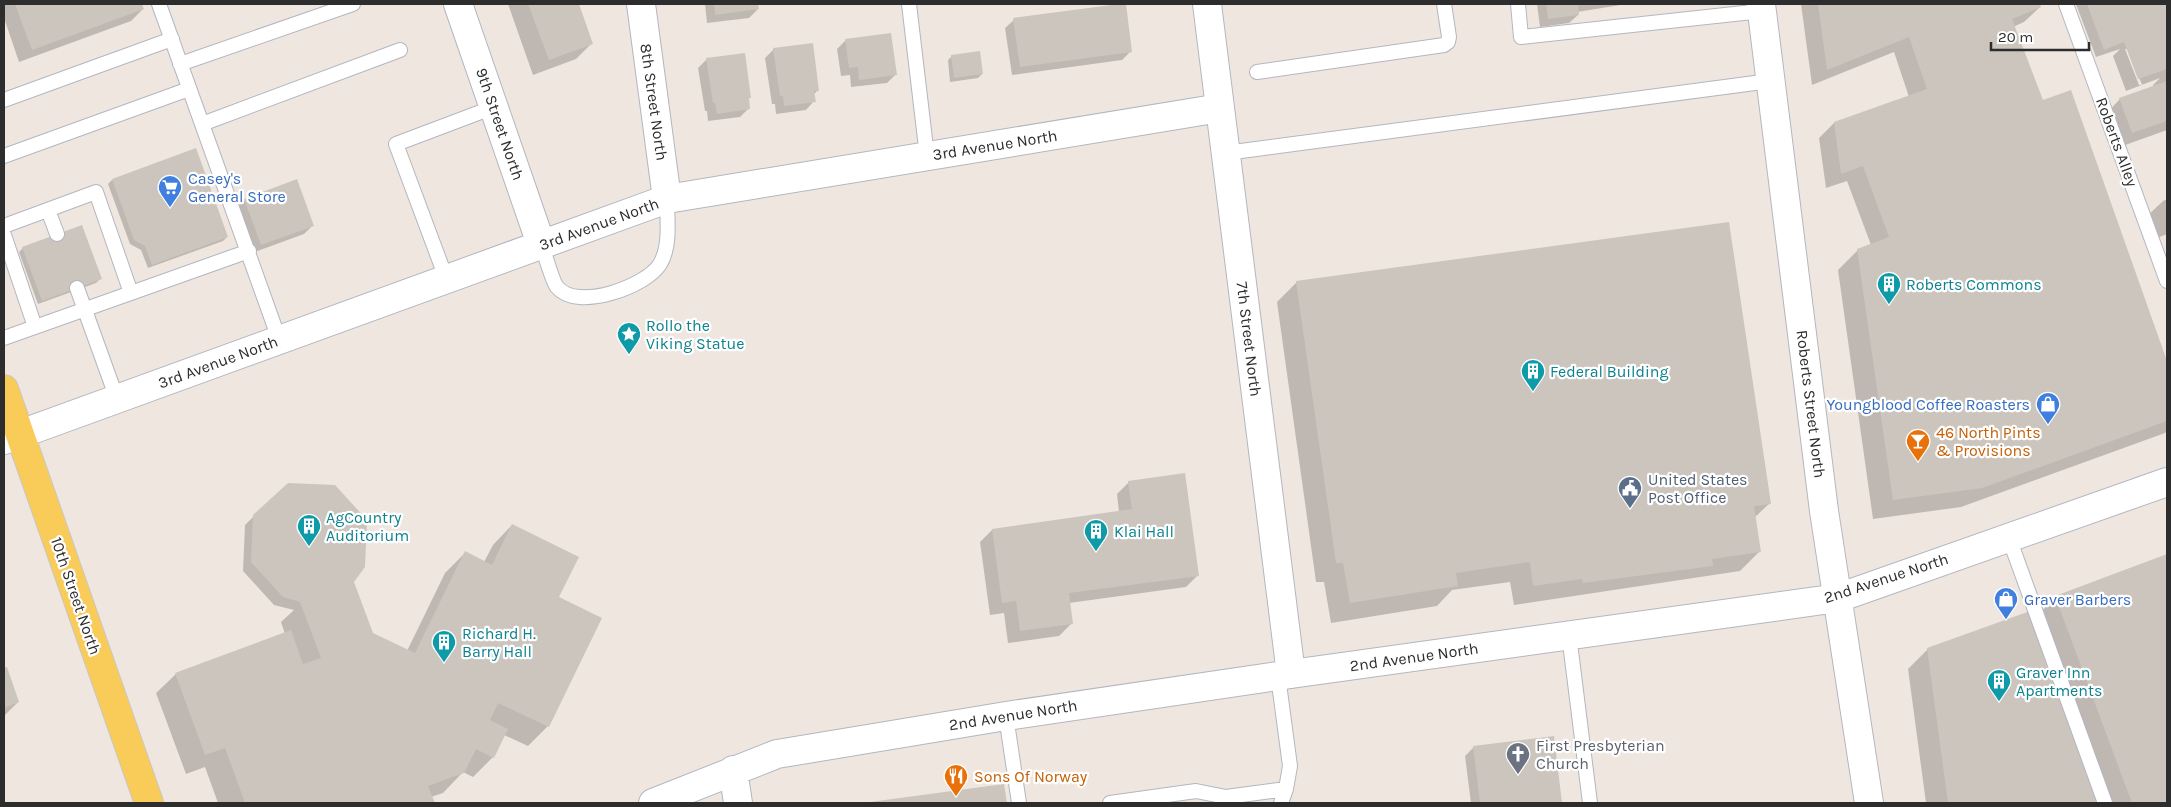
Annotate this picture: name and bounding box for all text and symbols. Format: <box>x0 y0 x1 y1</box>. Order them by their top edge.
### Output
scale bar <box>1991 20 2088 52</box>
text: 20 m <box>1998 28 2033 46</box>
street label: 8th Street North <box>636 42 672 162</box>
street label: 9th Street North <box>472 65 528 183</box>
street label: Roberts Alley <box>2092 95 2142 190</box>
street label: 3rd Avenue North <box>931 126 1059 164</box>
place label: Casey's General Store <box>188 169 286 206</box>
supermarket icon: Casey's General Store <box>157 174 183 208</box>
street label: 3rd Avenue North <box>536 194 662 254</box>
building icon: Roberts Commons <box>1876 271 1902 305</box>
place label: Roberts Commons <box>1906 275 2042 294</box>
street label: 7th Street North <box>1233 280 1265 398</box>
place label: Rollo the Viking Statue <box>646 316 744 353</box>
place icon: Rollo the Viking Statue <box>616 321 642 355</box>
street label: Roberts Street North <box>1792 329 1830 479</box>
street label: 3rd Avenue North <box>155 332 281 392</box>
building icon: Federal Building <box>1520 358 1546 392</box>
place label: Federal Building <box>1550 362 1669 381</box>
shop icon: Youngblood Coffee Roasters <box>2035 391 2061 425</box>
place label: Youngblood Coffee Roasters <box>1826 395 2030 414</box>
place label: 46 North Pints & Provisions <box>1936 423 2041 460</box>
bar icon: 46 North Pints & Provisions <box>1905 428 1931 462</box>
place label: United States Post Office <box>1648 470 1748 507</box>
public building icon: United States Post Office <box>1617 475 1643 509</box>
place label: AgCountry Auditorium <box>326 508 409 545</box>
building icon: AgCountry Auditorium <box>296 513 322 547</box>
building icon: Klai Hall <box>1083 518 1109 552</box>
place label: Klai Hall <box>1114 522 1174 541</box>
street label: 10th Street North <box>47 535 105 657</box>
street label: 2nd Avenue North <box>1821 549 1951 607</box>
shop icon: Graver Barbers <box>1993 586 2019 620</box>
place label: Graver Barbers <box>2024 590 2131 609</box>
place label: Richard H. Barry Hall <box>462 624 536 661</box>
building icon: Richard H. Barry Hall <box>431 629 457 663</box>
street label: 2nd Avenue North <box>1348 639 1480 675</box>
place label: Graver Inn Apartments <box>2016 663 2102 700</box>
building icon: Graver Inn Apartments <box>1986 668 2012 702</box>
street label: 2nd Avenue North <box>947 695 1079 735</box>
place label: First Presbyterian Church <box>1536 736 1665 773</box>
church icon: First Presbyterian Church <box>1505 741 1531 775</box>
restaurant icon: Sons Of Norway <box>943 763 969 797</box>
place label: Sons Of Norway <box>974 767 1088 786</box>

